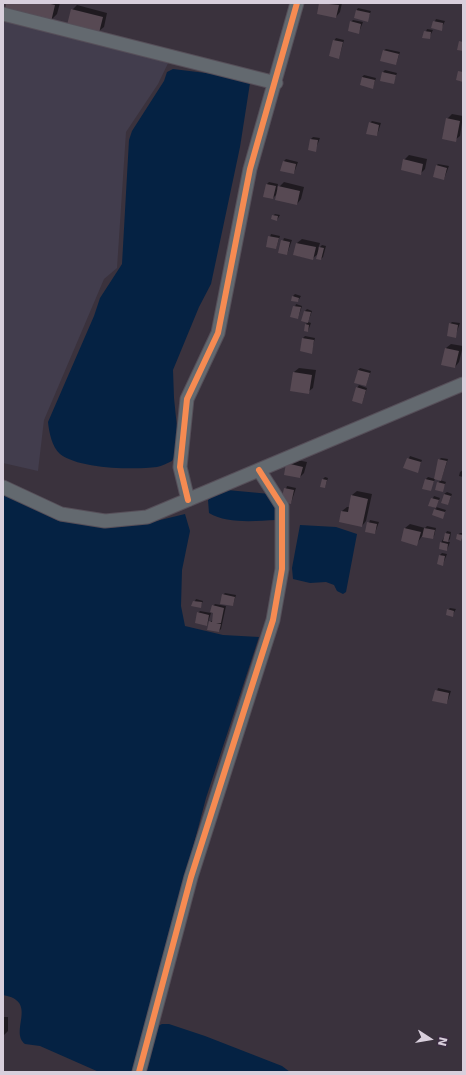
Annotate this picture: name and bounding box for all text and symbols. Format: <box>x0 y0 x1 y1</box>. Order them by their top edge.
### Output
north arrow <box>410 1019 450 1059</box>
text: N <box>435 1036 450 1047</box>

